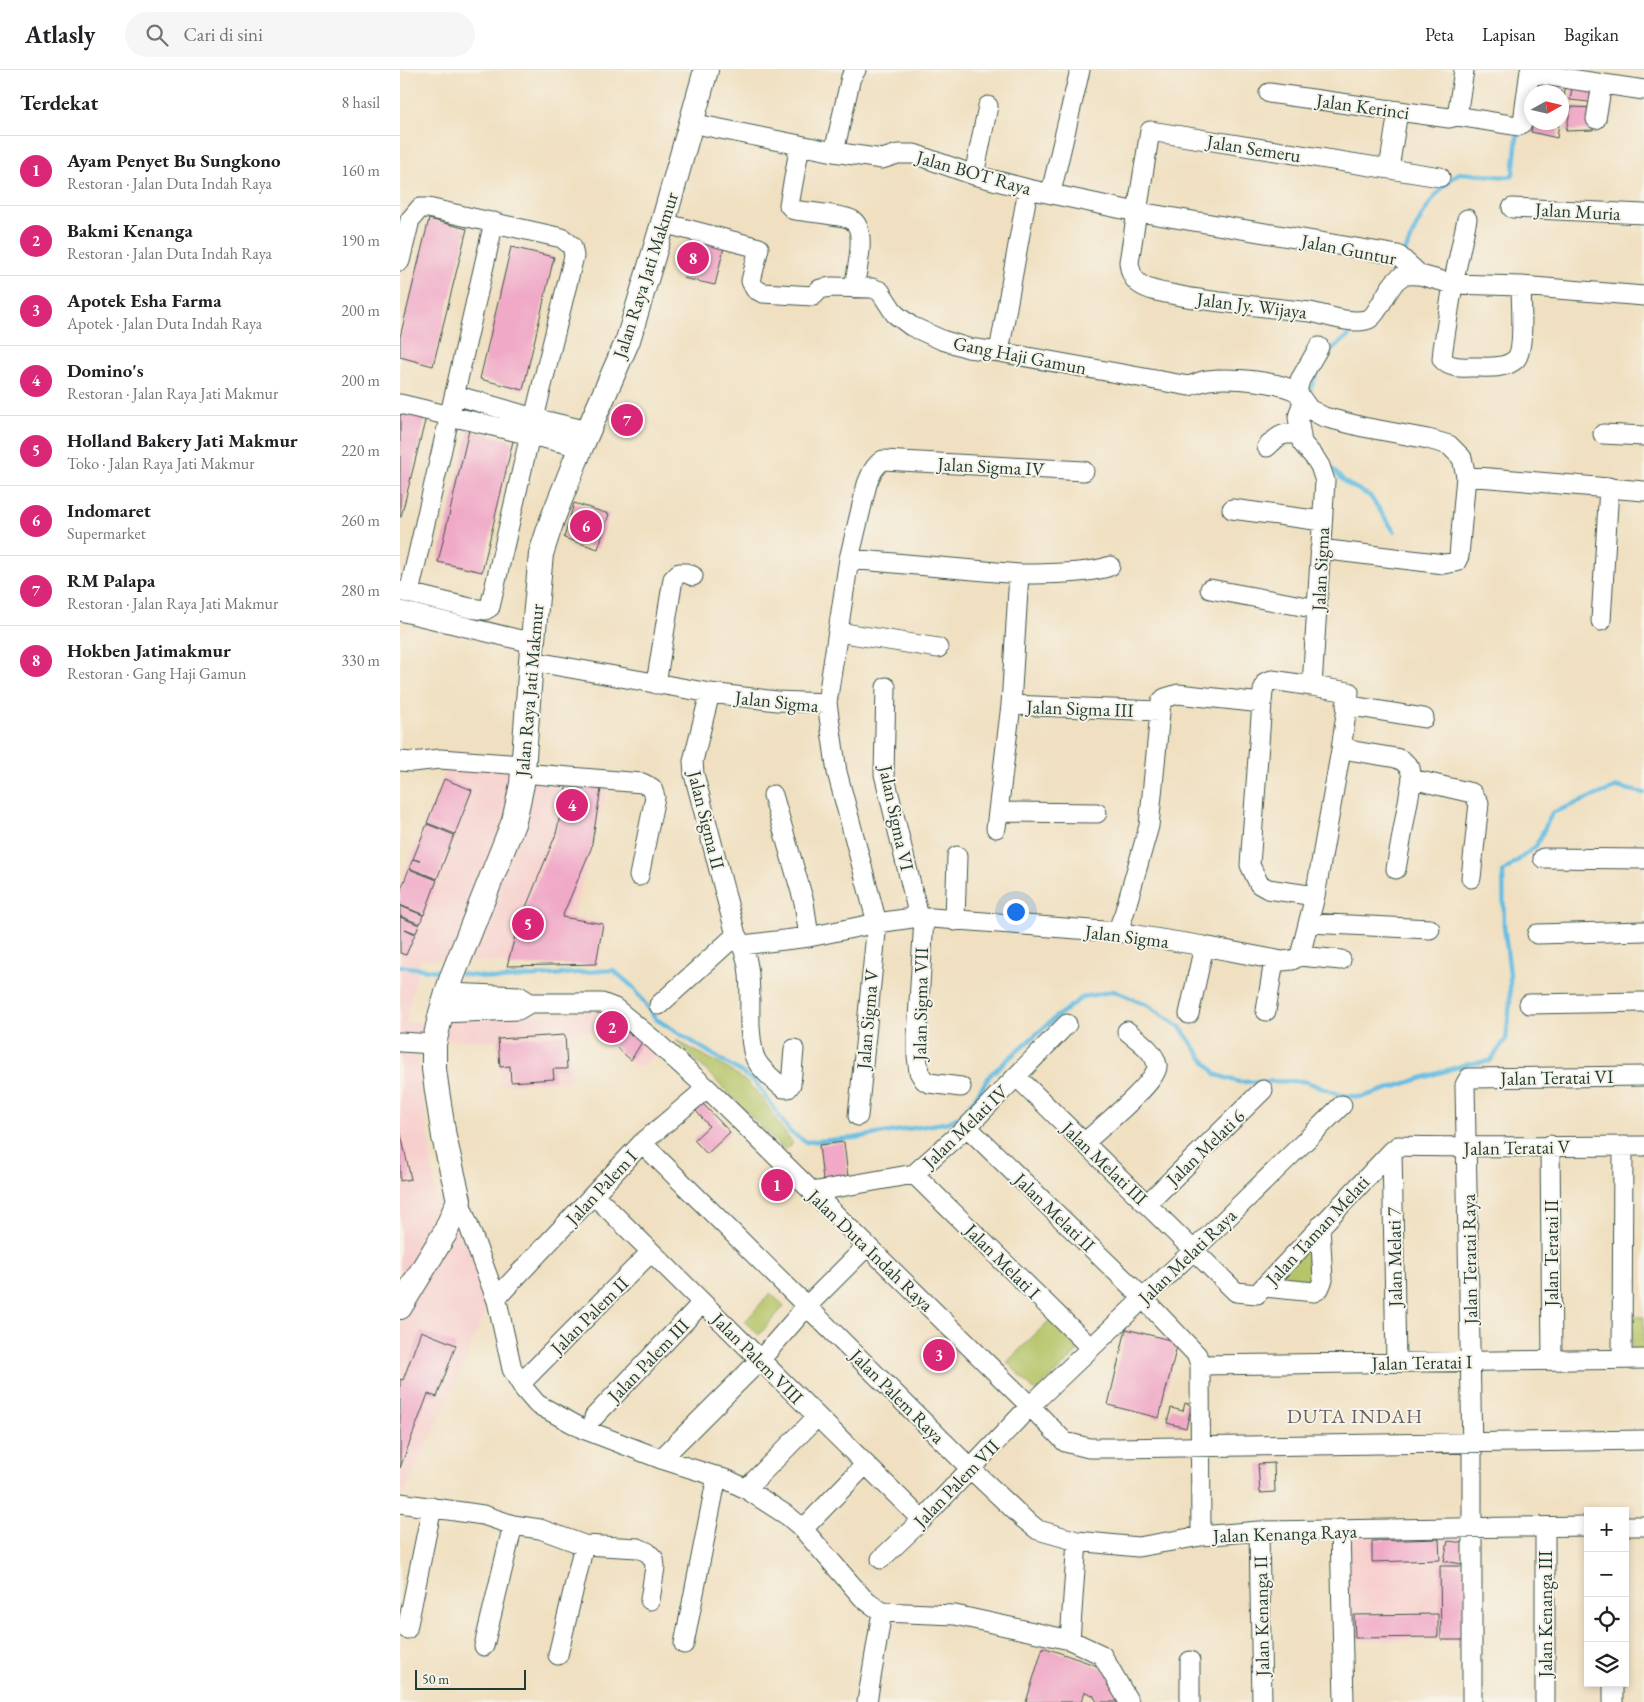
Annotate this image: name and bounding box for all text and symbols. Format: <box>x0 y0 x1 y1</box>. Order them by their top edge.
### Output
search box <box>125 12 475 57</box>
text: Atlasly <box>25 19 95 50</box>
icon: search <box>143 21 171 49</box>
text: Cari di sini <box>183 22 263 47</box>
text: Peta <box>1425 23 1454 46</box>
text: Lapisan <box>1482 23 1536 46</box>
text: Bagikan <box>1564 23 1619 46</box>
north arrow <box>1524 85 1569 130</box>
street label: Jalan Kerinci <box>1313 87 1411 125</box>
text: Terdekat <box>20 89 98 116</box>
text: 8 hasil <box>342 92 380 113</box>
street label: Jalan Semeru <box>1203 128 1303 168</box>
street label: Jalan BOT Raya <box>912 144 1035 201</box>
text: Ayam Penyet Bu Sungkono <box>67 148 281 173</box>
text: 1 <box>32 160 40 181</box>
text: 160 m <box>341 160 380 181</box>
text: Restoran · Jalan Duta Indah Raya <box>67 173 272 194</box>
street label: Jalan Raya Jati Makmur <box>606 188 684 363</box>
street label: Jalan Muria <box>1533 197 1622 226</box>
text: Bakmi Kenanga <box>67 218 193 243</box>
street label: Jalan Guntur <box>1297 228 1399 271</box>
text: 2 <box>32 230 40 251</box>
text: 190 m <box>341 230 380 251</box>
pin: 8 <box>677 239 709 277</box>
text: Restoran · Jalan Duta Indah Raya <box>67 243 272 264</box>
street label: Jalan Jy. Wijaya <box>1194 286 1309 325</box>
text: Apotek Esha Farma <box>67 288 222 313</box>
text: 3 <box>32 300 40 321</box>
text: 200 m <box>341 300 380 321</box>
text: Apotek · Jalan Duta Indah Raya <box>67 313 262 334</box>
street label: Gang Haji Gamun <box>951 330 1089 381</box>
text: Domino's <box>67 358 144 383</box>
text: 4 <box>32 370 40 391</box>
text: 200 m <box>341 370 380 391</box>
text: Restoran · Jalan Raya Jati Makmur <box>67 383 278 404</box>
pin: 7 <box>611 401 643 439</box>
text: Holland Bakery Jati Makmur <box>67 428 298 453</box>
text: 5 <box>32 440 40 461</box>
text: 220 m <box>341 440 380 461</box>
street label: Jalan Sigma IV <box>935 451 1045 482</box>
text: Toko · Jalan Raya Jati Makmur <box>67 453 255 474</box>
text: Indomaret <box>67 498 151 523</box>
pin: 6 <box>570 507 602 545</box>
text: 6 <box>32 510 40 531</box>
text: 260 m <box>341 510 380 531</box>
text: Supermarket <box>67 523 146 544</box>
street label: Jalan Sigma <box>1306 526 1335 614</box>
text: RM Palapa <box>67 568 155 593</box>
text: 7 <box>32 580 40 601</box>
text: 280 m <box>341 580 380 601</box>
text: Restoran · Jalan Raya Jati Makmur <box>67 593 278 614</box>
street label: Jalan Raya Jati Makmur <box>509 602 550 779</box>
text: Hokben Jatimakmur <box>67 638 231 663</box>
text: 8 <box>32 650 40 671</box>
text: 330 m <box>341 650 380 671</box>
text: Restoran · Gang Haji Gamun <box>67 663 247 684</box>
street label: Jalan Sigma <box>732 684 821 718</box>
street label: Jalan Sigma III <box>1024 694 1135 723</box>
street label: Jalan Sigma VI <box>873 761 920 874</box>
street label: Jalan Sigma II <box>682 766 731 873</box>
pin: 4 <box>556 786 588 824</box>
your location <box>1003 899 1029 925</box>
pin: 5 <box>512 905 544 943</box>
street label: Jalan Sigma <box>1082 919 1171 954</box>
street label: Jalan Sigma VII <box>907 946 934 1063</box>
street label: Jalan Sigma V <box>850 968 884 1072</box>
pin: 2 <box>596 1008 628 1046</box>
street label: Jalan Teratai VI <box>1498 1064 1614 1091</box>
street label: Jalan Melati IV <box>916 1079 1014 1175</box>
street label: Jalan Melati 6 <box>1159 1104 1250 1192</box>
street label: Jalan Melati III <box>1055 1115 1153 1211</box>
street label: Jalan Teratai V <box>1461 1134 1571 1161</box>
street label: Jalan Palem I <box>559 1144 643 1232</box>
pin: 1 <box>761 1166 793 1204</box>
street label: Jalan Melati II <box>1007 1166 1101 1258</box>
street label: Jalan Taman Melati <box>1259 1170 1375 1292</box>
street label: Jalan Duta Indah Raya <box>801 1182 939 1317</box>
street label: Jalan Teratai Raya <box>1456 1193 1483 1327</box>
street label: Jalan Teratai II <box>1539 1199 1564 1309</box>
street label: Jalan Melati Raya <box>1131 1203 1242 1311</box>
street label: Jalan Melati 7 <box>1381 1206 1408 1309</box>
street label: Jalan Melati I <box>958 1217 1046 1305</box>
street label: Jalan Palem II <box>544 1271 634 1361</box>
street label: Jalan Palem VIII <box>705 1306 809 1410</box>
street label: Jalan Palem III <box>601 1313 695 1409</box>
pin: 3 <box>923 1336 955 1374</box>
street label: Jalan Palem Raya <box>843 1342 951 1449</box>
street label: Jalan Teratai I <box>1370 1349 1473 1376</box>
district label: DUTA INDAH <box>1287 1403 1423 1429</box>
street label: Jalan Palem VII <box>907 1433 1005 1534</box>
map controls <box>1584 1507 1629 1687</box>
button: + <box>1584 1507 1629 1552</box>
street label: Jalan Kenanga Raya <box>1211 1518 1358 1549</box>
street label: Jalan Kenanga III <box>1533 1550 1558 1680</box>
button: − <box>1584 1552 1629 1597</box>
street label: Jalan Kenanga II <box>1248 1555 1275 1678</box>
button: locate <box>1584 1597 1629 1642</box>
button: layers <box>1584 1642 1629 1687</box>
scale bar <box>415 1667 526 1690</box>
text: 50 m <box>422 1670 449 1688</box>

